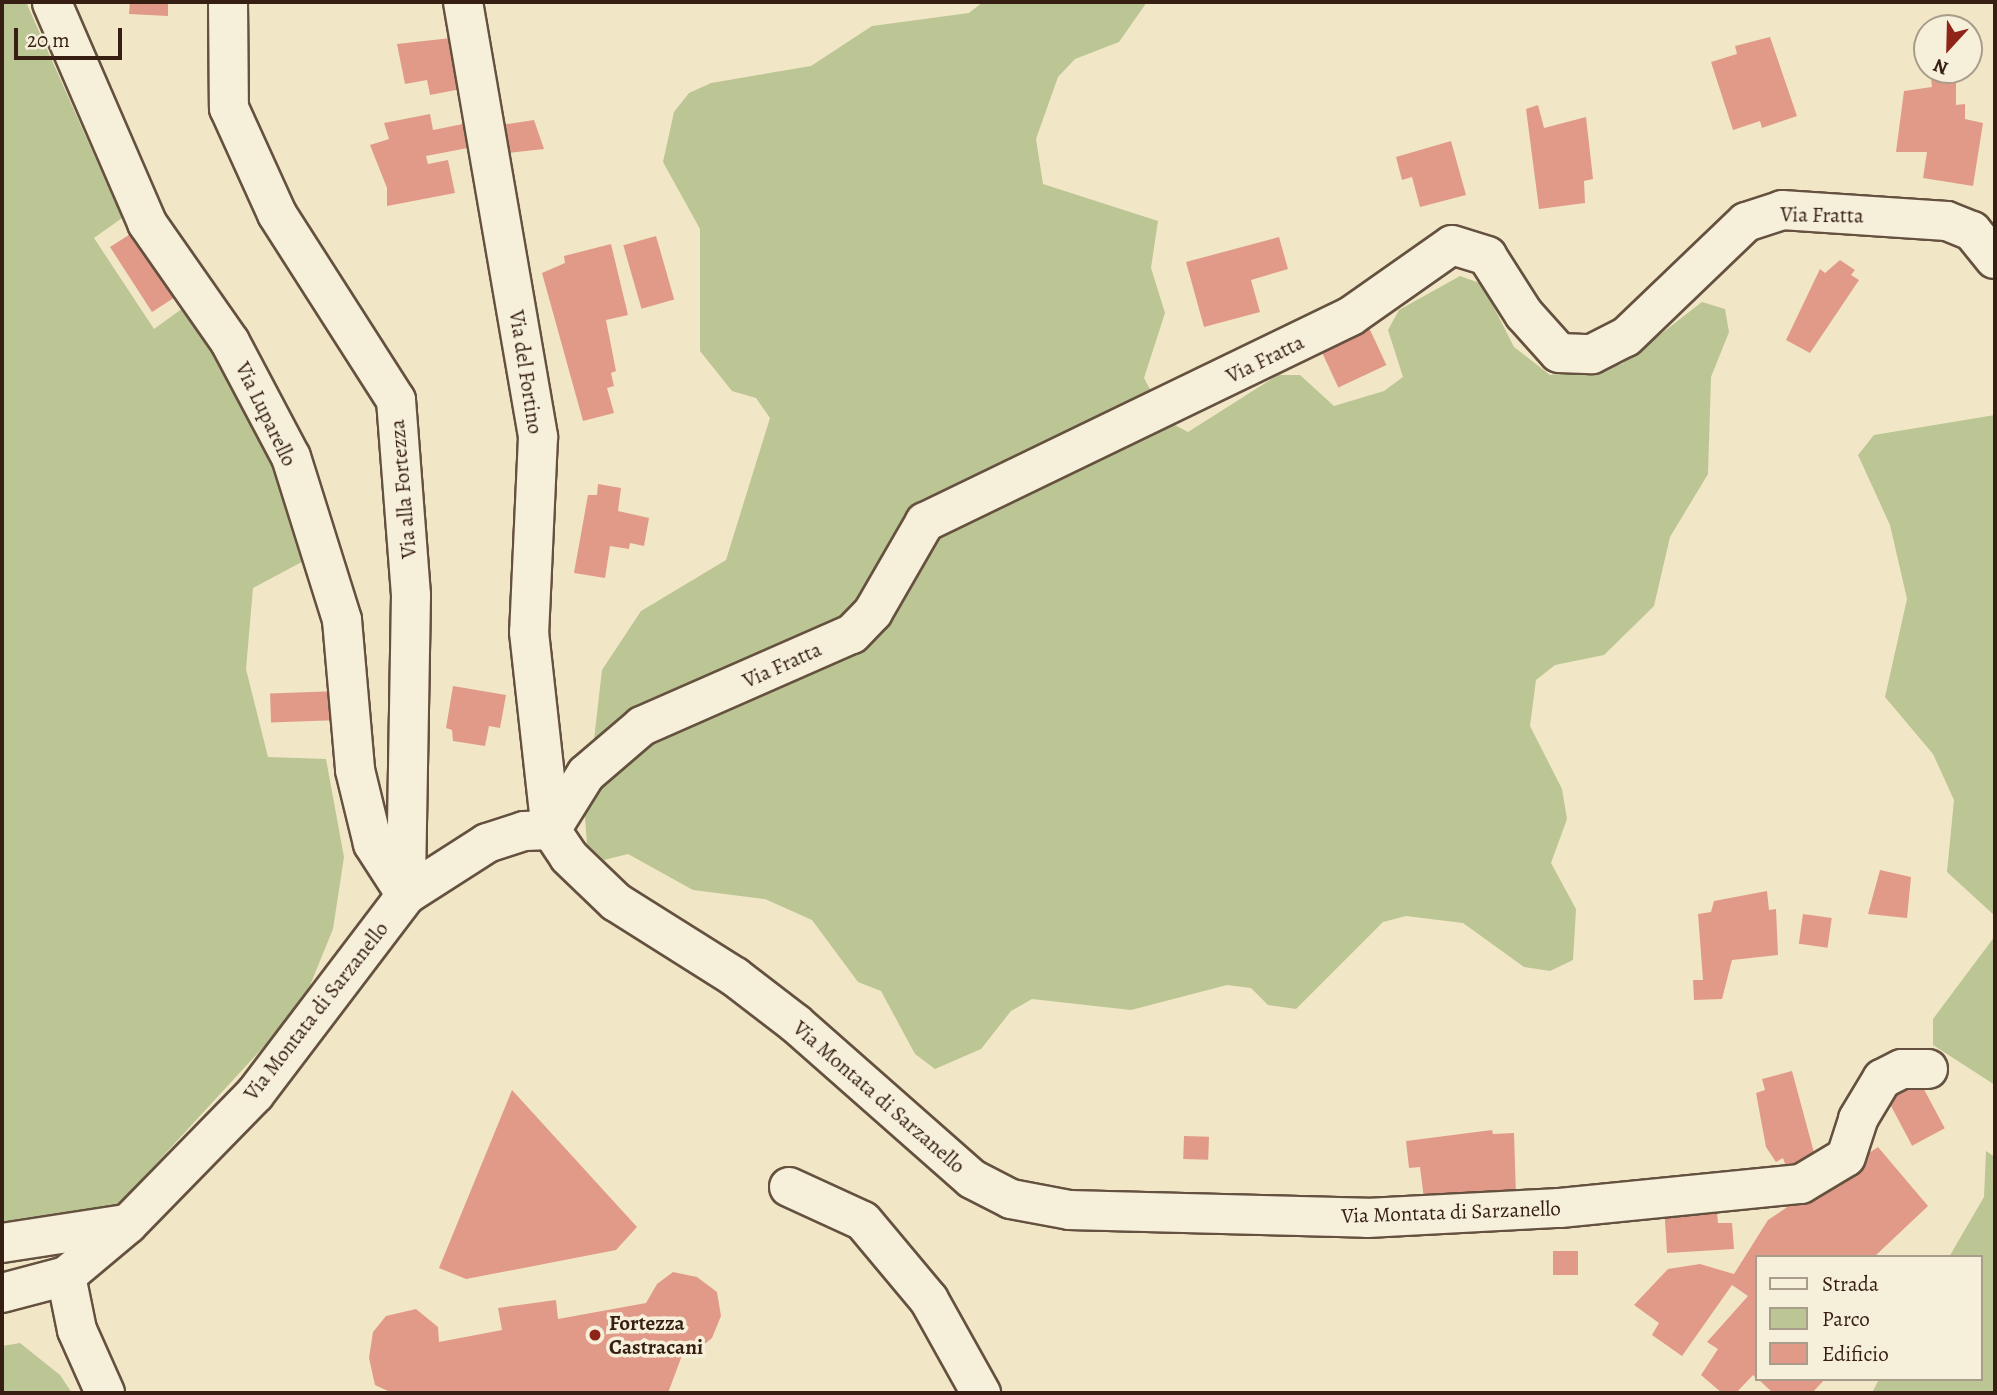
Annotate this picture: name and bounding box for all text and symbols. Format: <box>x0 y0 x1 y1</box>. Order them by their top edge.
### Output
scale bar <box>18 14 126 58</box>
north arrow <box>1913 14 1983 84</box>
text: 20 m <box>27 26 70 54</box>
text: N <box>1930 52 1952 81</box>
street label: Via Fratta <box>1780 202 1864 228</box>
street label: Via del Fortino <box>504 308 548 436</box>
street label: Via Fratta <box>1222 329 1308 389</box>
street label: Via Luparello <box>230 358 302 470</box>
street label: Via alla Fortezza <box>384 418 422 560</box>
street label: Via Fratta <box>739 637 825 693</box>
street label: Via Montata di Sarzanello <box>238 917 394 1105</box>
street label: Via Montata di Sarzanello <box>788 1015 970 1179</box>
street label: Via Montata di Sarzanello <box>1341 1196 1561 1228</box>
legend <box>1756 1255 1983 1381</box>
text: Strada <box>1822 1270 1879 1298</box>
text: Parco <box>1822 1305 1870 1333</box>
place label: Fortezza Castracani <box>609 1310 703 1360</box>
marker: Fortezza Castracani <box>587 1327 603 1343</box>
text: Edificio <box>1822 1340 1889 1368</box>

